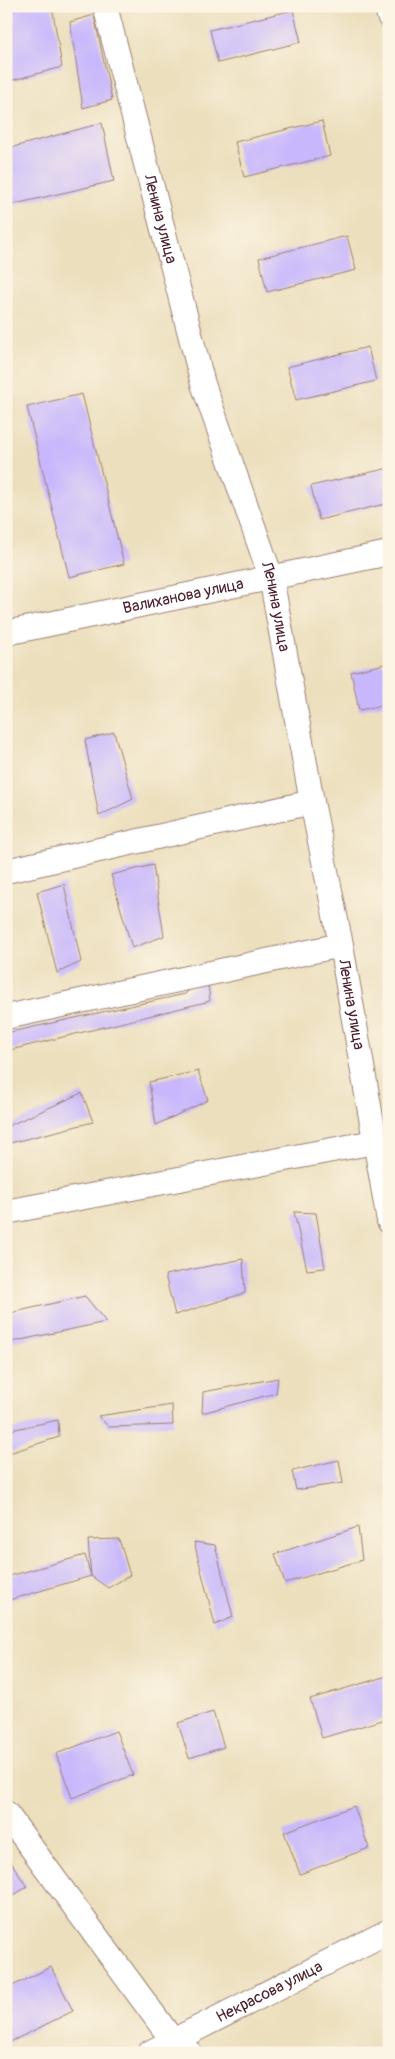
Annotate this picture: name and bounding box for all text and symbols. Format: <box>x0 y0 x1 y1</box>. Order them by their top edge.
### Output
street label: Ленина улица <box>139 171 181 266</box>
street label: Ленина улица <box>256 558 294 653</box>
street label: Валиханова улица <box>121 574 245 618</box>
street label: Ленина улица <box>333 957 369 1051</box>
street label: Некрасова улица <box>213 1956 326 2027</box>

